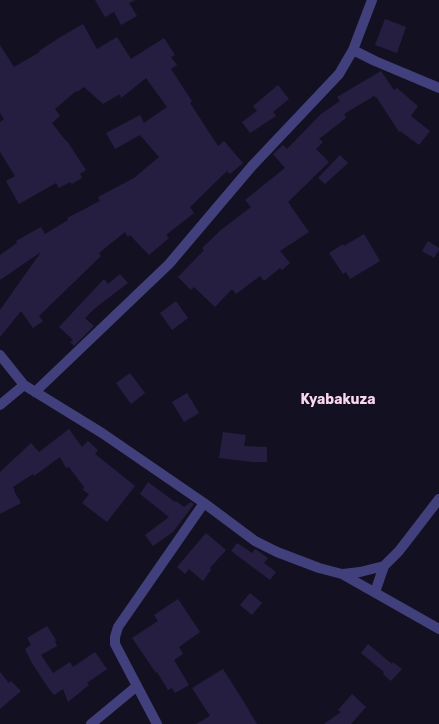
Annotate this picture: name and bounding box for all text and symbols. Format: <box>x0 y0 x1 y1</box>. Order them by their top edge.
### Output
district label: Kyabakuza <box>300 392 376 408</box>

